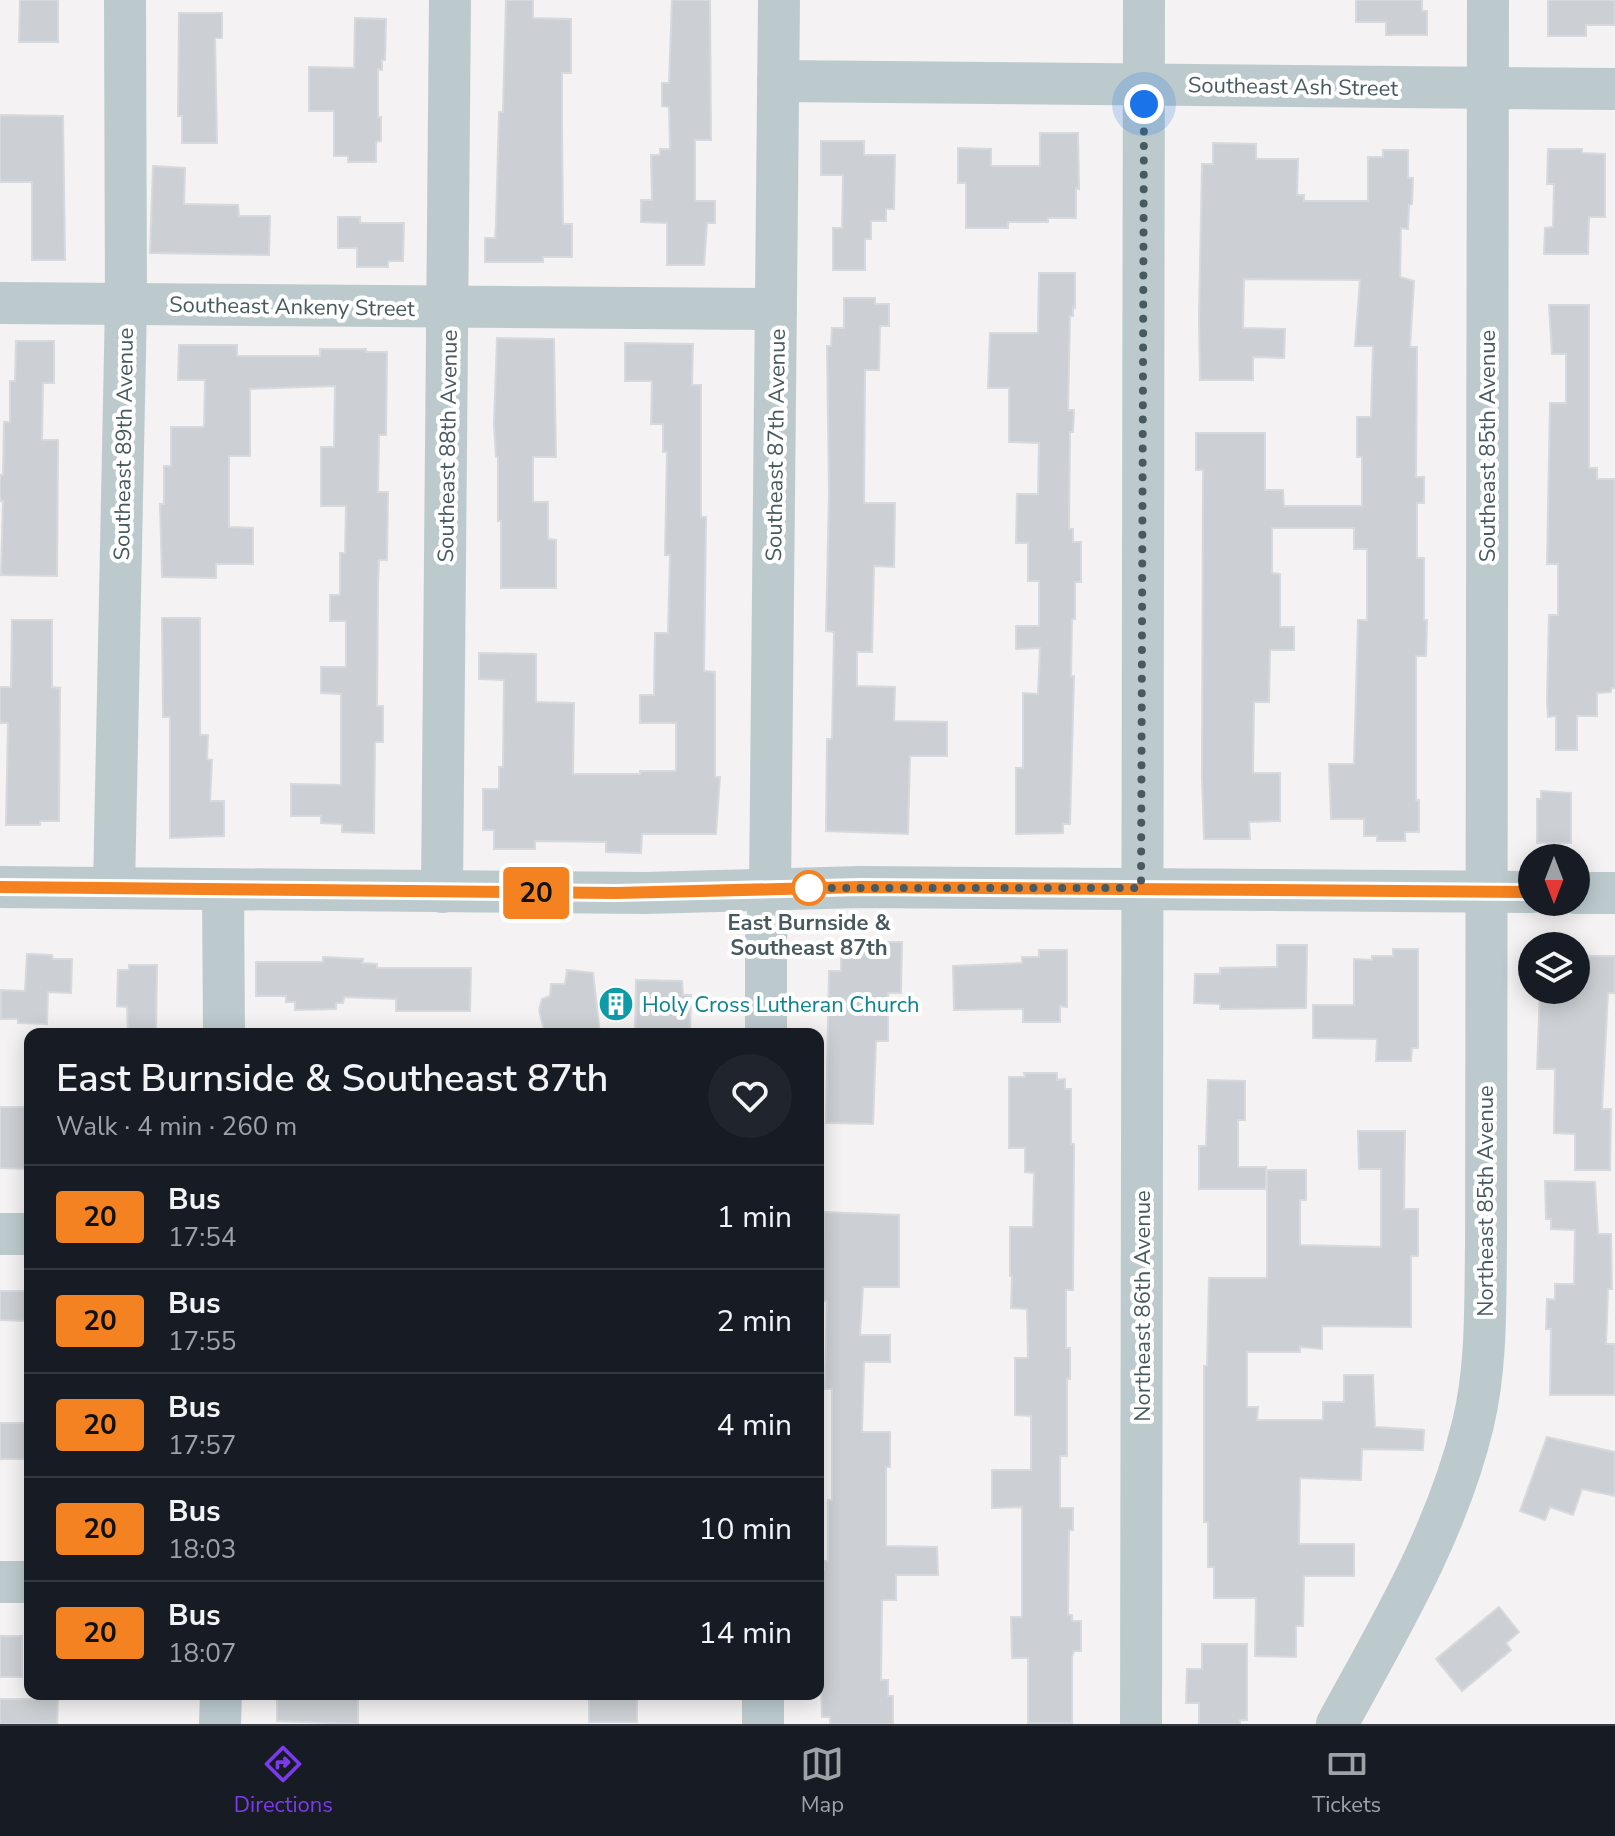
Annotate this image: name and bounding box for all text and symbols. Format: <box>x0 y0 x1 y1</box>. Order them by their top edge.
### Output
street label: Southeast Ash Street <box>1188 70 1399 104</box>
your location <box>1124 84 1164 124</box>
street label: Southeast Ankeny Street <box>169 290 415 324</box>
street label: Southeast 89th Avenue <box>107 327 141 561</box>
street label: Southeast 87th Avenue <box>759 328 793 562</box>
street label: Southeast 88th Avenue <box>431 329 465 563</box>
street label: Southeast 85th Avenue <box>1473 330 1503 562</box>
north arrow <box>1518 844 1590 916</box>
map controls <box>1518 844 1590 1004</box>
line badge: 20 <box>500 867 572 919</box>
marker: East Burnside & Southeast 87th <box>792 871 826 905</box>
text: 20 <box>519 874 553 912</box>
place label: East Burnside & Southeast 87th <box>728 908 891 963</box>
button: layers <box>1518 932 1590 1004</box>
building icon: Holy Cross Lutheran Church <box>597 985 635 1023</box>
place label: Holy Cross Lutheran Church <box>642 990 919 1020</box>
text: East Burnside & Southeast 87th <box>56 1053 608 1104</box>
button: heart <box>708 1054 792 1138</box>
street label: Northeast 85th Avenue <box>1471 1085 1501 1317</box>
text: Walk · 4 min · 260 m <box>56 1109 297 1144</box>
text: Bus <box>168 1179 221 1220</box>
street label: Northeast 86th Avenue <box>1128 1190 1158 1422</box>
text: 1 min <box>717 1197 792 1238</box>
text: 20 <box>83 1198 117 1236</box>
text: 17:54 <box>168 1220 236 1255</box>
text: Bus <box>168 1283 221 1324</box>
text: 2 min <box>717 1301 792 1342</box>
text: 20 <box>83 1302 117 1340</box>
text: 17:55 <box>168 1324 236 1359</box>
text: Bus <box>168 1387 221 1428</box>
text: 4 min <box>717 1405 792 1446</box>
text: 20 <box>83 1406 117 1444</box>
text: 17:57 <box>168 1428 236 1463</box>
text: Bus <box>168 1491 221 1532</box>
text: 10 min <box>699 1509 792 1550</box>
text: 20 <box>83 1510 117 1548</box>
text: 18:03 <box>168 1532 236 1567</box>
text: Bus <box>168 1595 221 1636</box>
text: 14 min <box>699 1613 792 1654</box>
text: 20 <box>83 1614 117 1652</box>
text: 18:07 <box>168 1636 236 1671</box>
tab: Directions <box>234 1742 333 1820</box>
tab: Map <box>800 1742 844 1820</box>
tab: Tickets <box>1312 1742 1381 1820</box>

